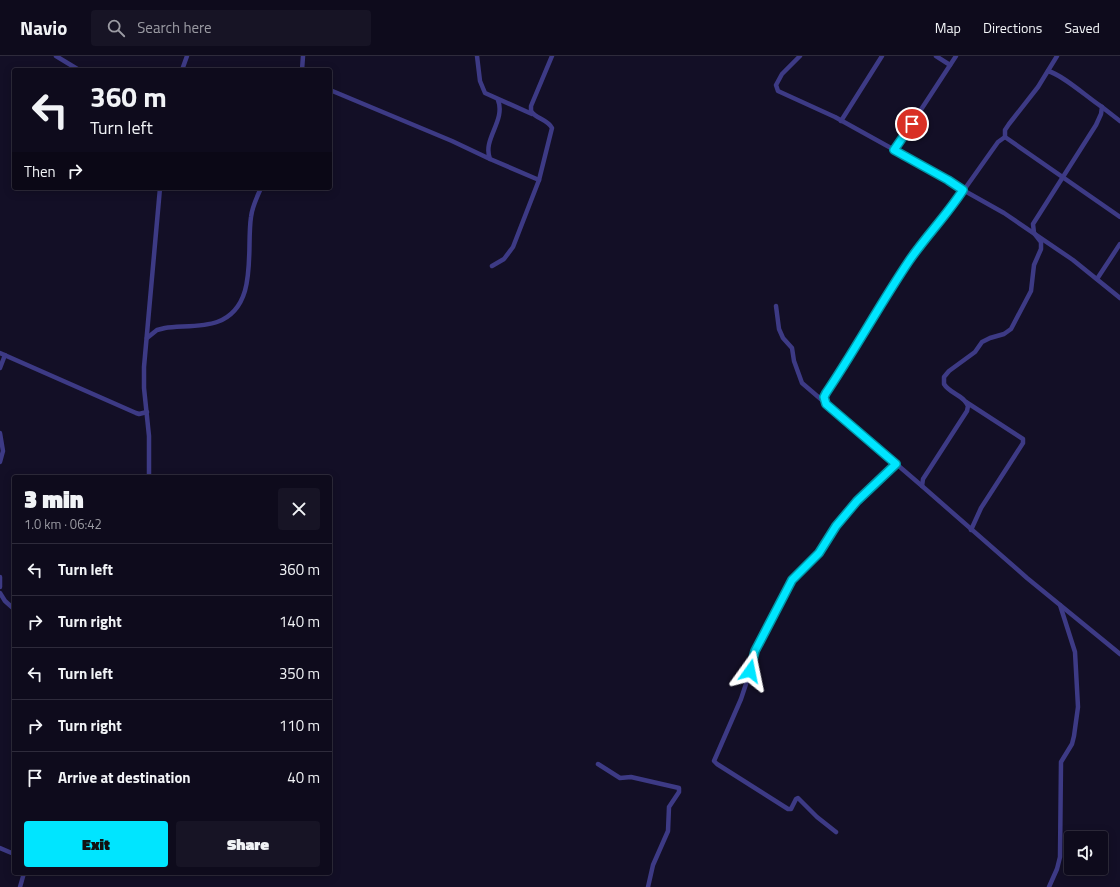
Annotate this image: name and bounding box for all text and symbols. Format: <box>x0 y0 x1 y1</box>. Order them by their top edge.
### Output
search box <box>91 10 371 46</box>
text: Navio <box>20 13 67 42</box>
text: Search here <box>137 16 212 39</box>
icon: search <box>105 17 127 39</box>
text: Map <box>935 17 961 38</box>
text: Directions <box>983 17 1042 38</box>
text: Saved <box>1064 17 1100 38</box>
text: 360 m <box>90 75 167 118</box>
icon: left <box>24 84 76 136</box>
pin <box>895 107 929 141</box>
icon: arrive <box>901 113 923 135</box>
text: Turn left <box>90 114 153 141</box>
text: Then <box>24 160 56 183</box>
icon: right <box>64 160 86 182</box>
text: 3 min <box>24 481 84 517</box>
button: close <box>278 488 320 530</box>
text: 1.0 km · 06:42 <box>24 514 102 534</box>
text: Turn left <box>58 558 113 581</box>
text: 360 m <box>279 558 320 581</box>
icon: left <box>24 559 46 581</box>
text: Turn right <box>58 610 122 633</box>
text: 140 m <box>279 610 320 633</box>
icon: right <box>24 611 46 633</box>
position arrow <box>729 650 771 692</box>
text: Turn left <box>58 662 113 685</box>
text: 350 m <box>279 662 320 685</box>
icon: left <box>24 663 46 685</box>
text: Turn right <box>58 714 122 737</box>
text: 110 m <box>279 714 320 737</box>
icon: right <box>24 715 46 737</box>
text: Arrive at destination <box>58 766 191 789</box>
text: 40 m <box>287 766 320 789</box>
icon: arrive <box>24 767 46 789</box>
button: Exit <box>24 821 168 867</box>
button: Share <box>176 821 320 867</box>
map controls <box>1064 831 1108 875</box>
button: sound <box>1064 831 1108 875</box>

